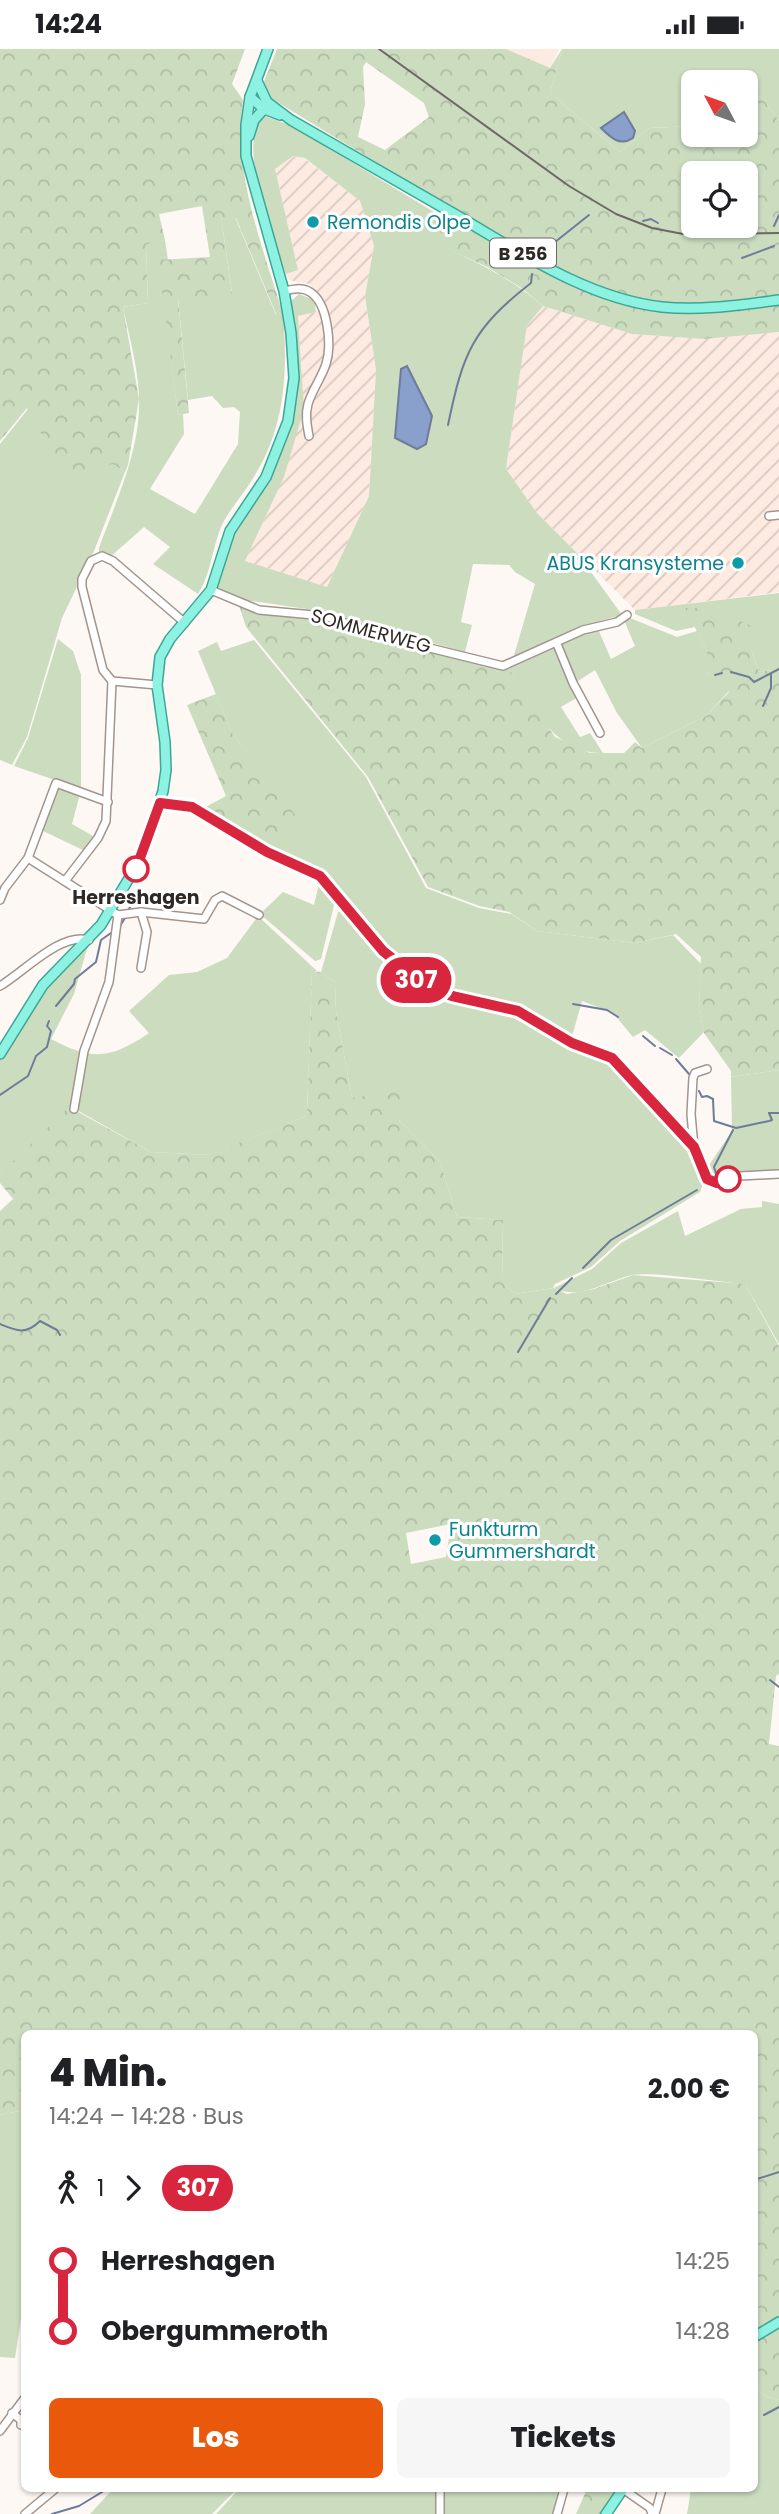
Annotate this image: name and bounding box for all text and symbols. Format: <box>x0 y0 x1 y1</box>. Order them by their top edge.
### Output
text: 14:24 <box>35 6 102 42</box>
north arrow <box>681 70 758 147</box>
map controls <box>681 70 758 238</box>
button: locate <box>681 161 758 238</box>
place label: Remondis Olpe <box>327 209 471 236</box>
marker: Remondis Olpe <box>305 214 321 230</box>
road number: B 256 <box>490 239 556 267</box>
place label: ABUS Kransysteme <box>546 550 724 577</box>
marker: ABUS Kransysteme <box>730 555 746 571</box>
street label: SOMMERWEG <box>308 602 434 660</box>
marker: Herreshagen <box>123 856 149 882</box>
place label: Herreshagen <box>72 884 200 911</box>
line badge: 307 <box>376 957 456 1003</box>
text: 307 <box>394 963 438 996</box>
unlabelled marker <box>715 1166 741 1192</box>
place label: Funkturm Gummershardt <box>449 1516 596 1565</box>
marker: Funkturm Gummershardt <box>427 1532 443 1548</box>
text: 4 Min. <box>49 2046 167 2099</box>
text: 2.00 € <box>648 2071 730 2107</box>
text: 14:24 – 14:28 · Bus <box>49 2100 244 2132</box>
icon: walk <box>49 2169 87 2207</box>
icon: forward <box>114 2169 152 2207</box>
text: 307 <box>176 2171 219 2204</box>
text: 1 <box>97 2172 104 2204</box>
text: Herreshagen <box>101 2243 275 2279</box>
text: 14:25 <box>676 2245 730 2277</box>
text: Obergummeroth <box>101 2313 328 2349</box>
text: 14:28 <box>676 2315 730 2347</box>
button: Los <box>49 2398 383 2478</box>
button: Tickets <box>397 2398 730 2478</box>

